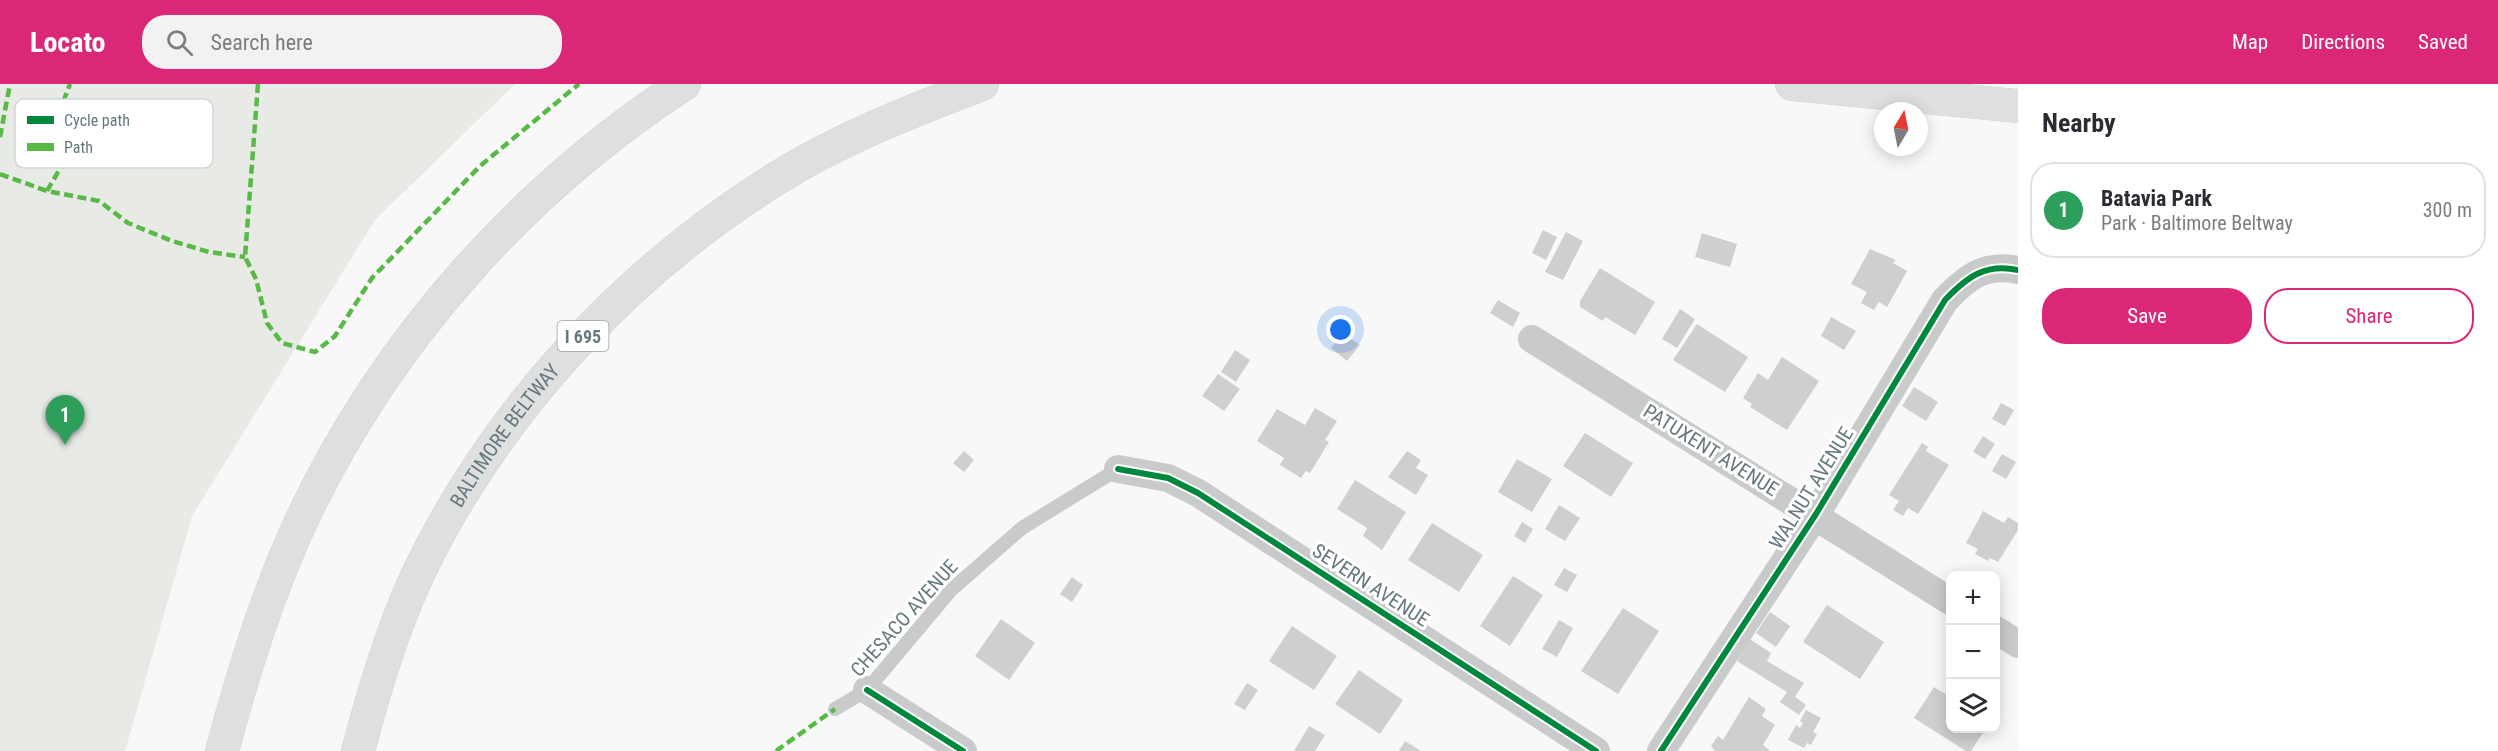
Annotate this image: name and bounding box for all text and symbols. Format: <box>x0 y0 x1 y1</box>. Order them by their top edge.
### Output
search box <box>142 15 562 69</box>
text: Locato <box>30 26 106 59</box>
icon: search <box>163 26 196 59</box>
text: Search here <box>211 30 313 55</box>
text: Map <box>2232 30 2268 54</box>
text: Directions <box>2301 30 2385 54</box>
text: Saved <box>2418 30 2468 54</box>
legend <box>15 99 213 168</box>
north arrow <box>1874 102 1928 156</box>
text: Nearby <box>2042 108 2116 138</box>
text: Cycle path <box>64 111 130 130</box>
text: Path <box>64 138 93 157</box>
text: Batavia Park <box>2101 186 2212 211</box>
text: 1 <box>2058 198 2069 222</box>
text: 300 m <box>2423 198 2472 222</box>
text: Park · Baltimore Beltway <box>2101 211 2293 235</box>
button: Save <box>2042 288 2252 344</box>
button: Share <box>2264 288 2474 344</box>
your location <box>1326 315 1355 344</box>
road number: I 695 <box>558 321 608 351</box>
street label: BALTIMORE BELTWAY <box>445 358 565 511</box>
pin: 1 <box>46 396 84 445</box>
street label: PATUXENT AVENUE <box>1639 399 1783 501</box>
street label: WALNUT AVENUE <box>1764 422 1858 554</box>
street label: SEVERN AVENUE <box>1308 538 1434 632</box>
street label: CHESACO AVENUE <box>845 555 963 681</box>
map controls <box>1946 571 2000 733</box>
button: + <box>1946 571 2000 625</box>
button: − <box>1946 625 2000 679</box>
button: layers <box>1946 679 2000 733</box>

